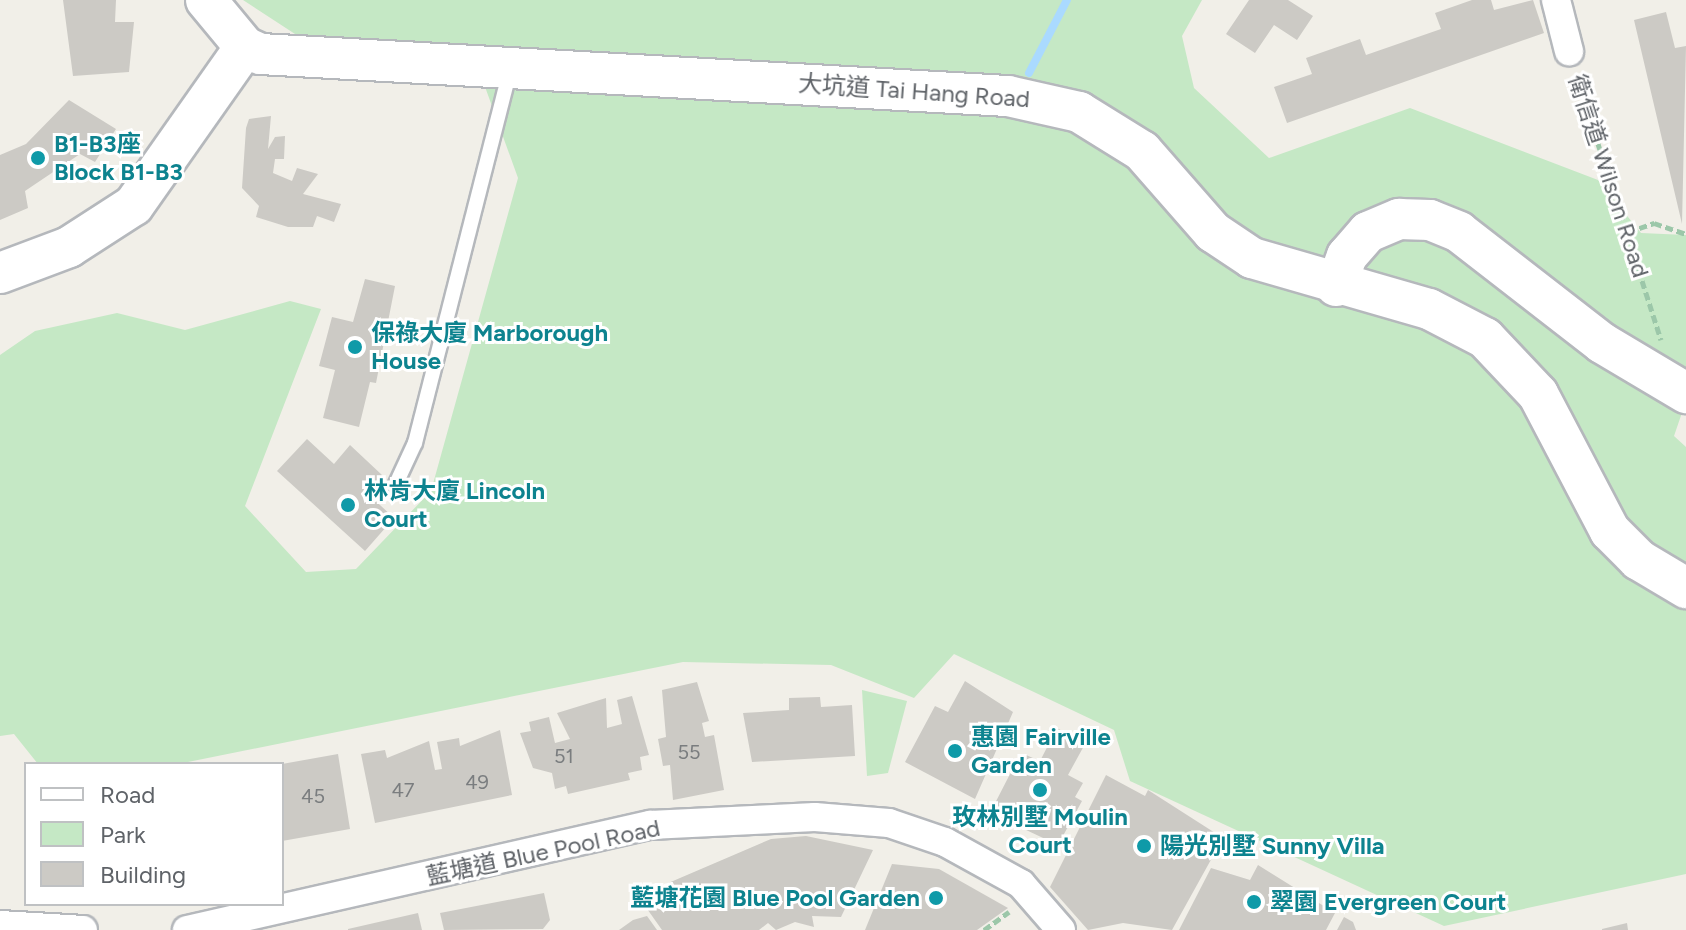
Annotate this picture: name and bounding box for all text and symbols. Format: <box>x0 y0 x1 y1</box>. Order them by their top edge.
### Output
street label: 大坑道 Tai Hang Road <box>797 69 1031 113</box>
street label: 衛信道 Wilson Road <box>1563 71 1655 281</box>
place label: B1-B3座 Block B1-B3 <box>54 130 183 186</box>
marker: B1-B3座 Block B1-B3 <box>29 149 47 167</box>
place label: 保祿大廈 Marborough House <box>371 319 608 375</box>
marker: 保祿大廈 Marborough House <box>346 338 364 356</box>
place label: 林肯大廈 Lincoln Court <box>364 477 545 533</box>
marker: 林肯大廈 Lincoln Court <box>339 496 357 514</box>
place label: 惠園 Fairville Garden <box>971 723 1111 779</box>
house number: 55 <box>678 740 700 764</box>
marker: 惠園 Fairville Garden <box>946 742 964 760</box>
house number: 51 <box>554 744 574 768</box>
legend <box>24 762 284 906</box>
house number: 49 <box>465 770 489 794</box>
house number: 47 <box>391 778 415 802</box>
text: Road <box>100 780 155 809</box>
marker: 玫林別墅 Moulin Court <box>1031 781 1049 799</box>
house number: 45 <box>301 784 325 808</box>
place label: 玫林別墅 Moulin Court <box>952 803 1128 859</box>
street label: 藍塘道 Blue Pool Road <box>423 813 663 891</box>
text: Park <box>100 820 146 849</box>
place label: 陽光別墅 Sunny Villa <box>1160 832 1385 860</box>
marker: 陽光別墅 Sunny Villa <box>1135 837 1153 855</box>
text: Building <box>100 860 186 889</box>
place label: 藍塘花園 Blue Pool Garden <box>630 884 920 912</box>
place label: 翠園 Evergreen Court <box>1270 888 1506 916</box>
marker: 藍塘花園 Blue Pool Garden <box>927 889 945 907</box>
marker: 翠園 Evergreen Court <box>1245 893 1263 911</box>

